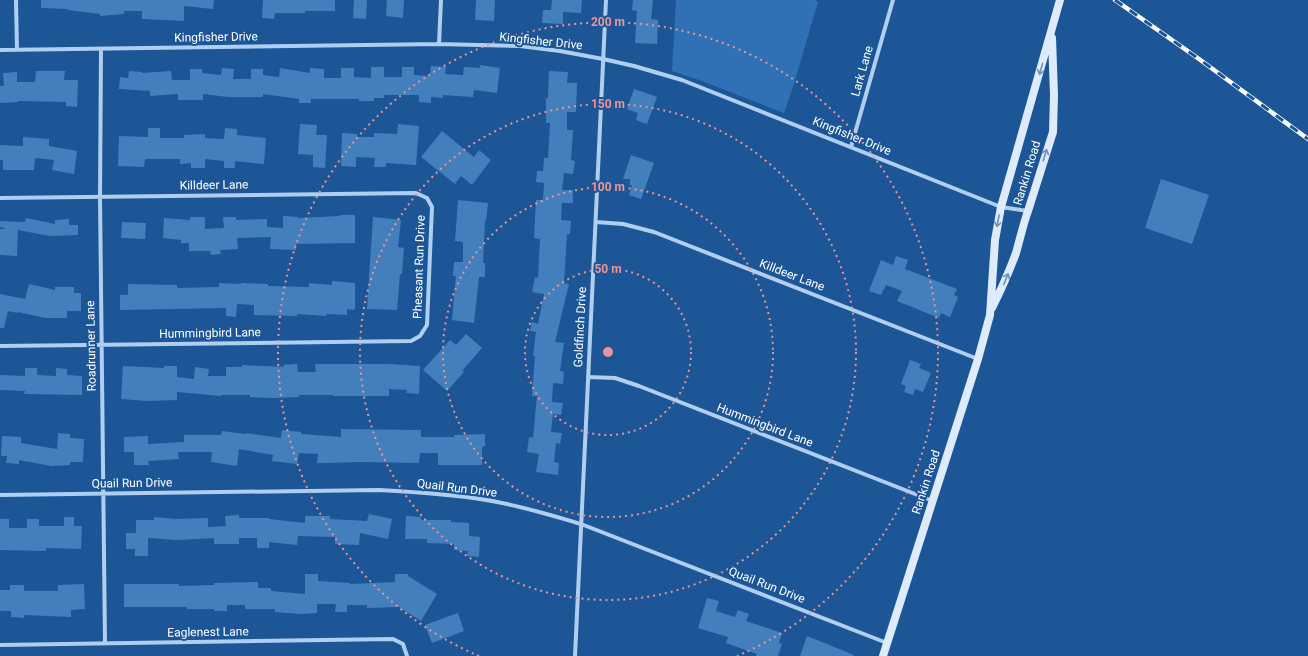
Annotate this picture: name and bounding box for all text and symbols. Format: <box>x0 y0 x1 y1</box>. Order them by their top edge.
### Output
text: 200 m <box>591 15 625 29</box>
street label: Kingfisher Drive <box>174 29 258 45</box>
street label: Kingfisher Drive <box>499 30 583 52</box>
street label: Lark Lane <box>848 44 876 98</box>
one-way arrow <box>1037 62 1044 75</box>
text: 150 m <box>591 97 625 111</box>
street label: Kingfisher Drive <box>811 114 893 158</box>
street label: Rankin Road <box>1011 139 1043 207</box>
one-way arrow <box>1042 149 1049 162</box>
street label: Killdeer Lane <box>179 177 249 193</box>
text: 100 m <box>591 180 625 194</box>
one-way arrow <box>994 214 1002 227</box>
street label: Pheasant Run Drive <box>410 215 428 319</box>
street label: Killdeer Lane <box>757 256 827 294</box>
text: 50 m <box>594 262 622 276</box>
one-way arrow <box>1002 274 1010 286</box>
street label: Goldfinch Drive <box>571 286 589 368</box>
street label: Roadrunner Lane <box>83 300 99 392</box>
street label: Hummingbird Lane <box>159 325 261 341</box>
centre of rings <box>601 345 615 359</box>
street label: Hummingbird Lane <box>715 400 815 450</box>
street label: Rankin Road <box>909 448 943 516</box>
street label: Quail Run Drive <box>91 475 173 491</box>
street label: Quail Run Drive <box>416 476 498 500</box>
street label: Quail Run Drive <box>727 564 807 606</box>
street label: Eaglenest Lane <box>167 624 249 640</box>

